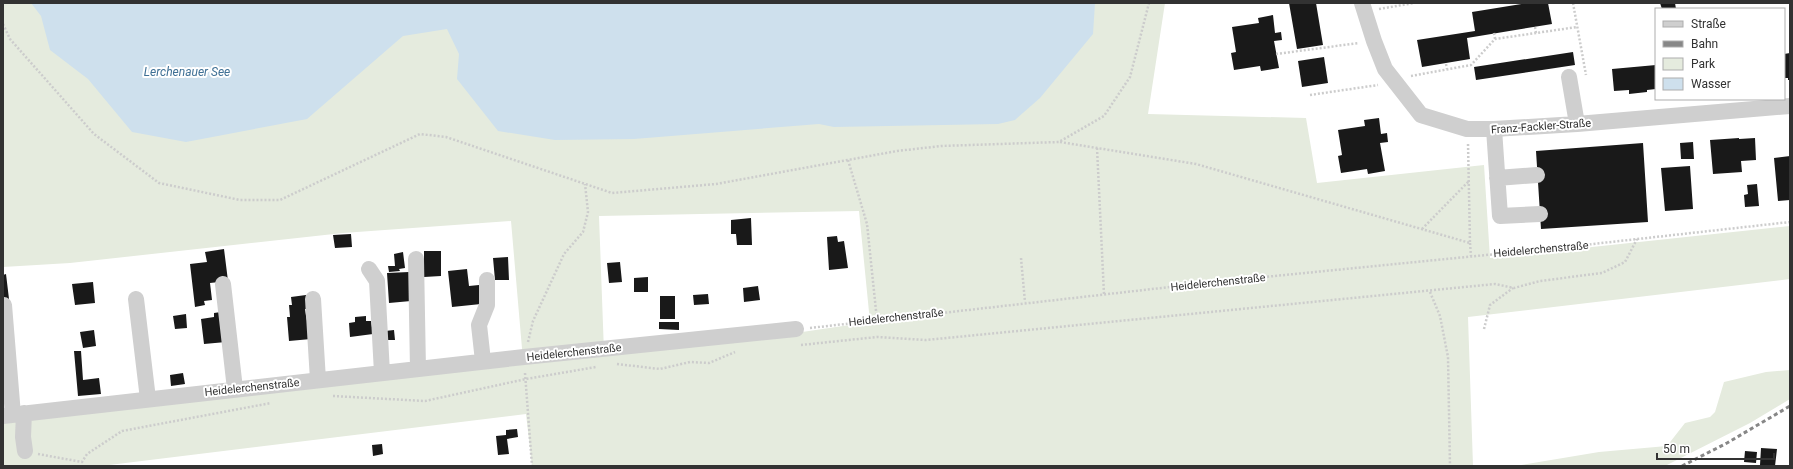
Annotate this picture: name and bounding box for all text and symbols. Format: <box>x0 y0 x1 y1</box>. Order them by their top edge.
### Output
legend <box>1655 8 1785 100</box>
text: Straße <box>1691 17 1726 31</box>
text: Bahn <box>1691 37 1718 51</box>
text: Park <box>1691 57 1716 71</box>
water label: Lerchenauer See <box>144 65 230 79</box>
text: Wasser <box>1691 77 1731 91</box>
street label: Franz-Fackler-Straße <box>1490 116 1592 136</box>
street label: Heidelerchenstraße <box>1493 239 1589 260</box>
street label: Heidelerchenstraße <box>1170 271 1266 294</box>
street label: Heidelerchenstraße <box>848 306 944 329</box>
street label: Heidelerchenstraße <box>526 341 622 364</box>
street label: Heidelerchenstraße <box>204 376 300 399</box>
scale bar <box>1657 435 1774 461</box>
text: 50 m <box>1663 442 1690 456</box>

